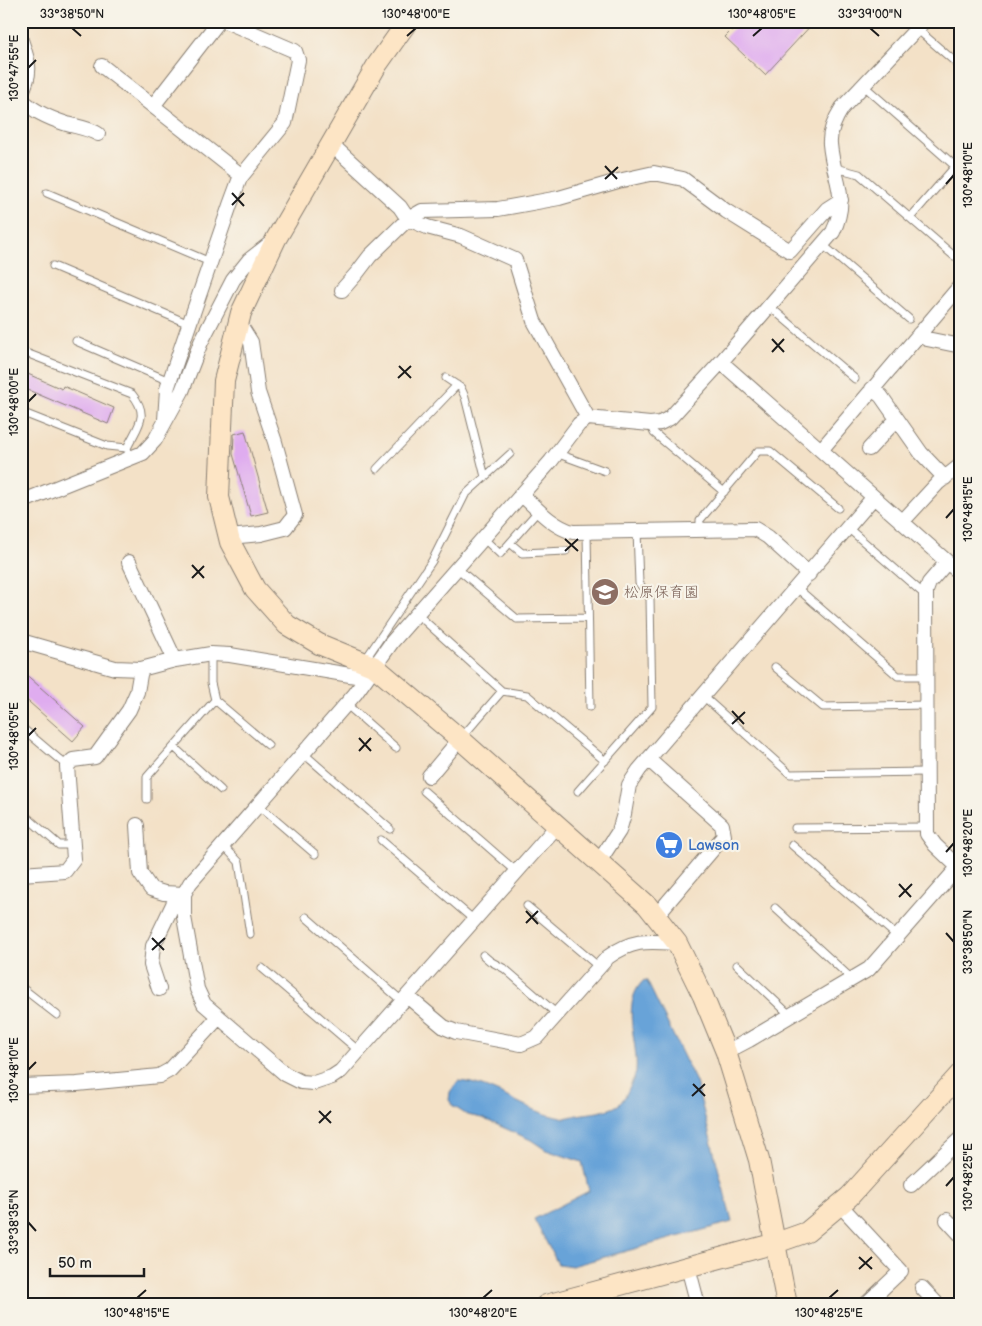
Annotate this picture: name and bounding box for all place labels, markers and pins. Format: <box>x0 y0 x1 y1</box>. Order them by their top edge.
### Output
school or university icon: 松原保育園 <box>590 577 620 607</box>
place label: 松原保育園 <box>624 583 699 602</box>
supermarket icon: Lawson <box>654 830 684 860</box>
place label: Lawson <box>688 836 739 855</box>

